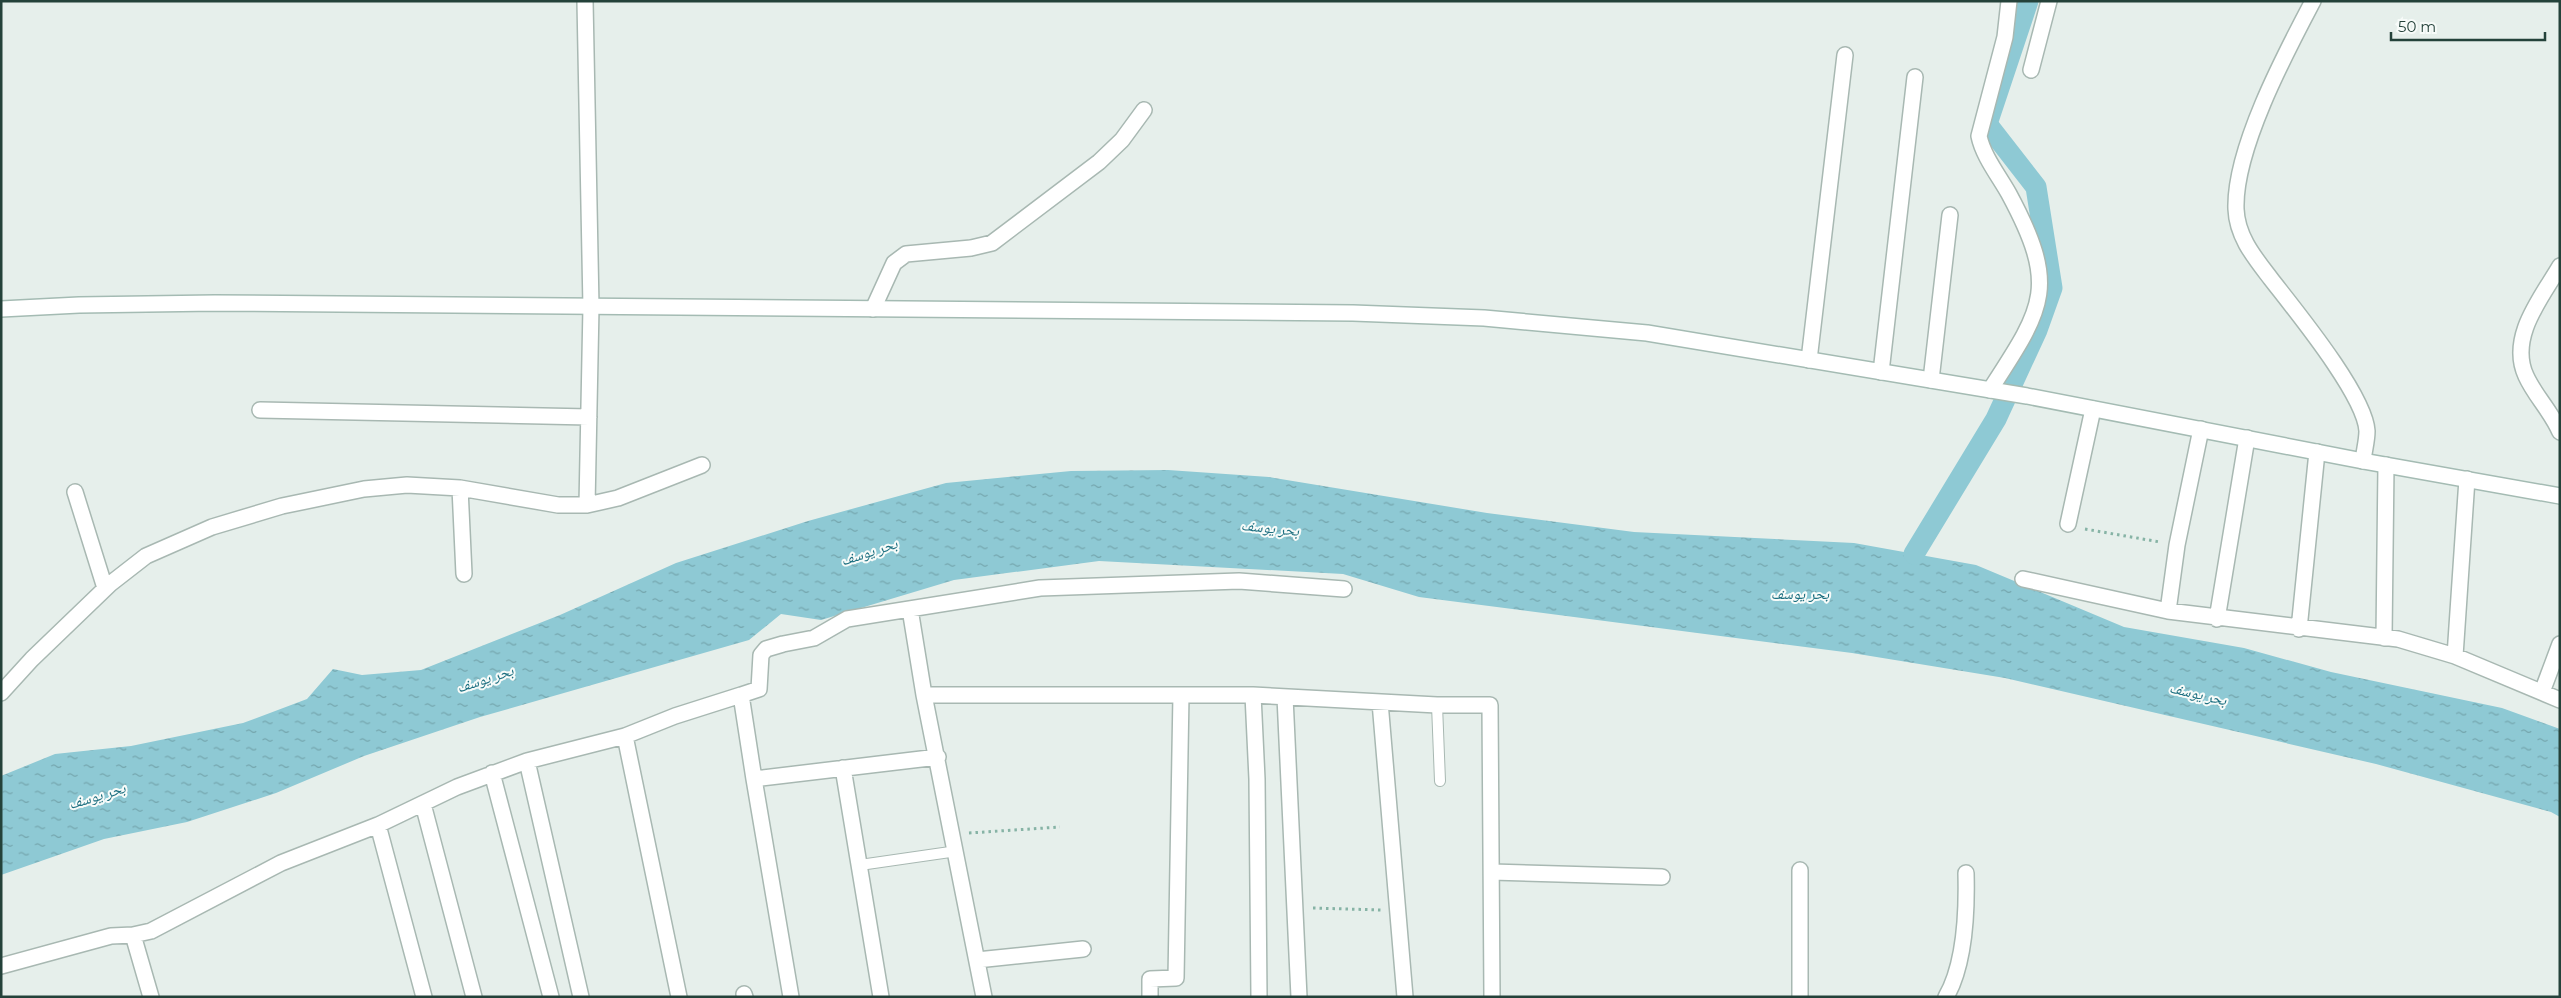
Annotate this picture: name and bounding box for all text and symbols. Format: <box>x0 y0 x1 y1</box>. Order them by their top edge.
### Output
scale bar <box>2391 10 2545 42</box>
text: 50 m <box>2398 17 2436 36</box>
water label: بحر يوسف <box>1240 515 1301 540</box>
water label: بحر يوسف <box>838 533 900 570</box>
water label: بحر يوسف <box>1771 584 1830 603</box>
water label: بحر يوسف <box>454 660 516 697</box>
water label: بحر يوسف <box>2168 678 2230 710</box>
water label: بحر يوسف <box>66 778 128 813</box>

